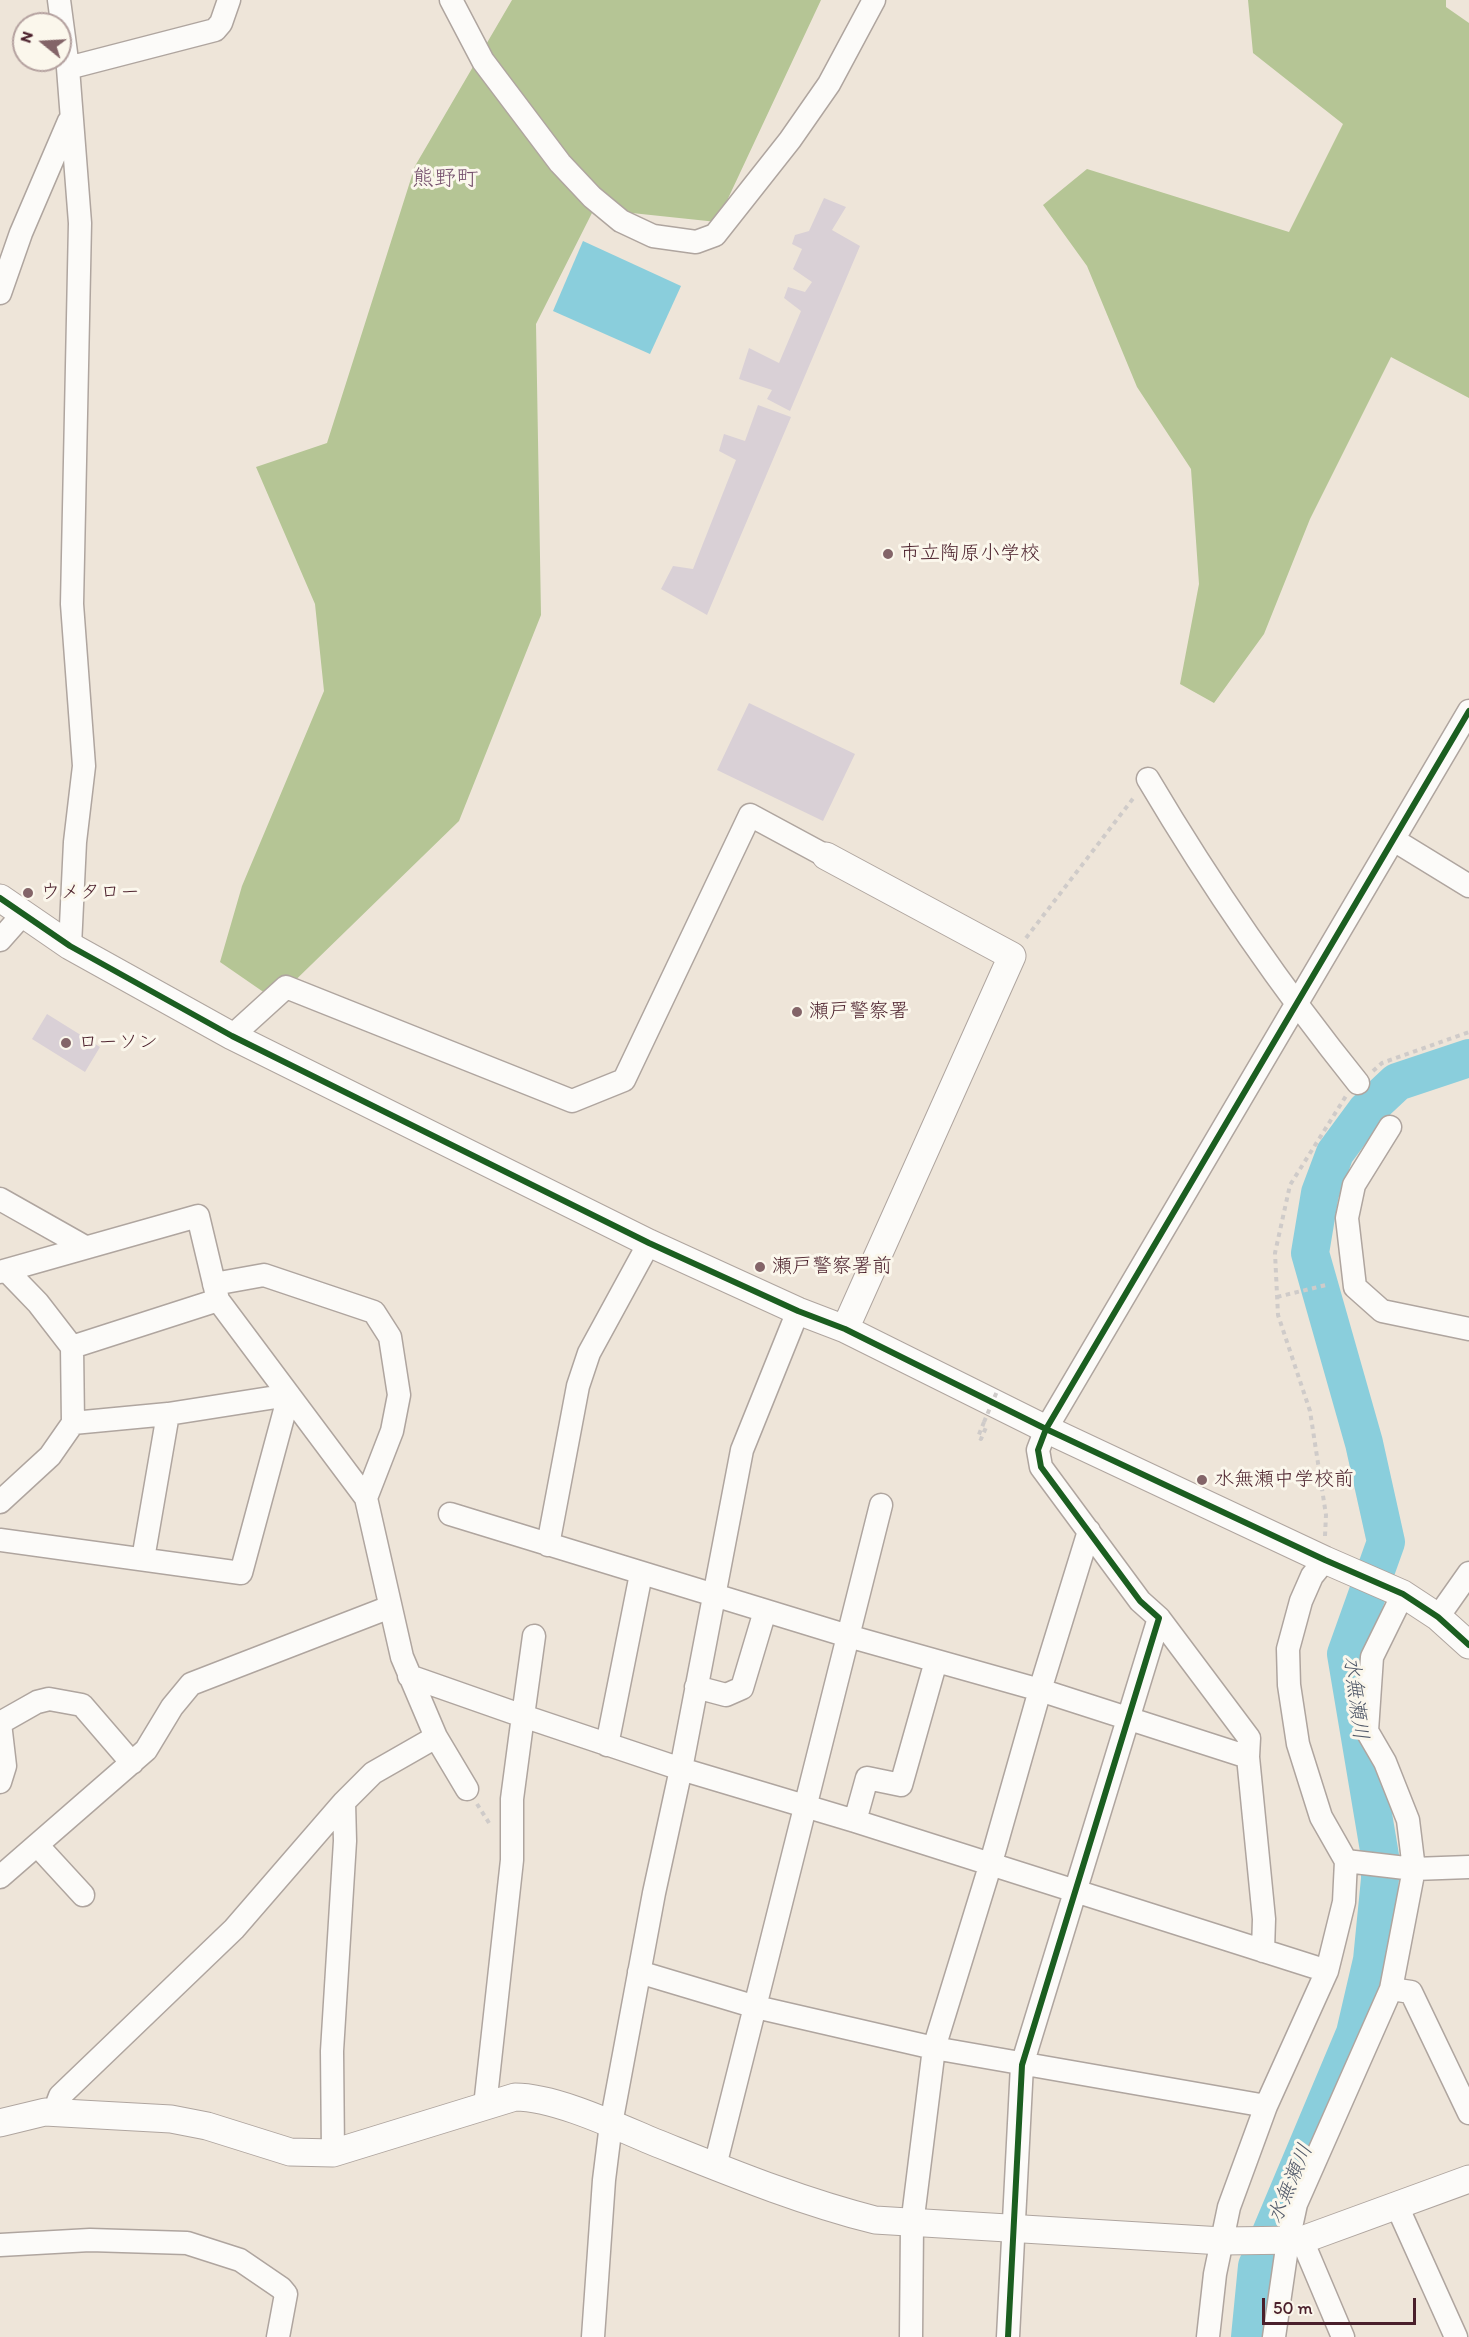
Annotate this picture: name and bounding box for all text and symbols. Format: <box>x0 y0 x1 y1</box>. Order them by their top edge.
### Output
north arrow <box>12 12 72 72</box>
text: N <box>16 29 37 45</box>
district label: 熊野町 <box>412 166 478 192</box>
place label: 市立陶原小学校 <box>900 542 1040 566</box>
marker: 市立陶原小学校 <box>881 547 895 561</box>
place label: ウメタロー <box>40 881 140 905</box>
marker: ウメタロー <box>21 886 35 900</box>
place label: 瀬戸警察署 <box>809 1000 909 1024</box>
marker: 瀬戸警察署 <box>790 1005 804 1019</box>
place label: ローソン <box>78 1031 158 1055</box>
marker: ローソン <box>59 1036 73 1050</box>
place label: 瀬戸警察署前 <box>772 1255 892 1279</box>
marker: 瀬戸警察署前 <box>753 1260 767 1274</box>
place label: 水無瀬中学校前 <box>1214 1468 1354 1492</box>
marker: 水無瀬中学校前 <box>1195 1473 1209 1487</box>
water label: 水無瀬川 <box>1337 1655 1373 1741</box>
water label: 水無瀬川 <box>1263 2140 1319 2228</box>
scale bar <box>1265 2286 1420 2324</box>
text: 50 m <box>1273 2297 1313 2319</box>

